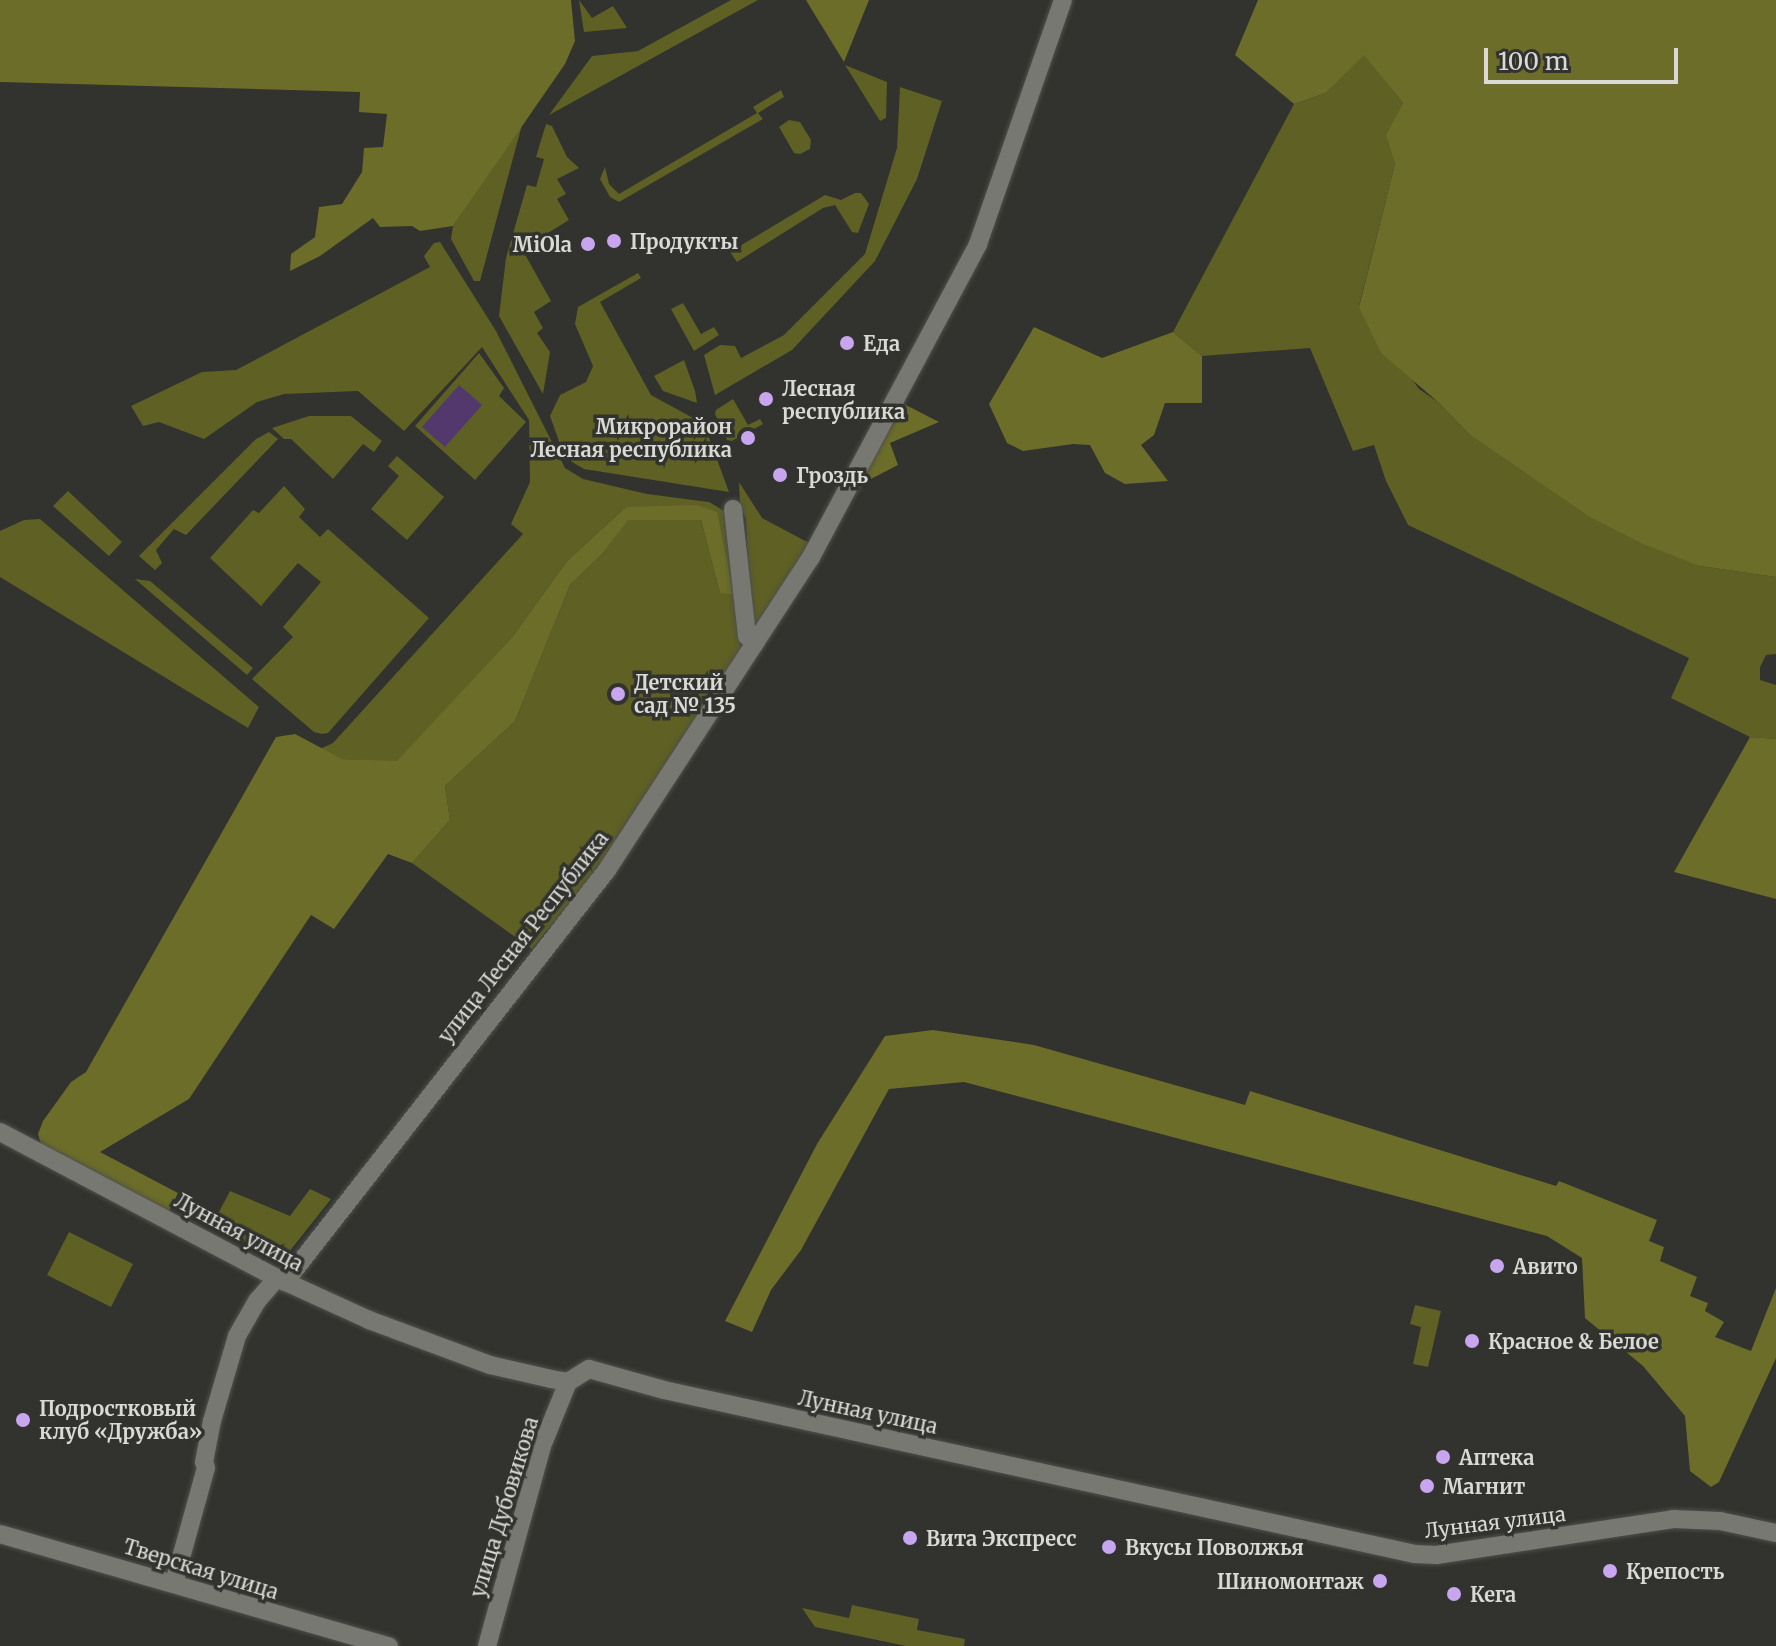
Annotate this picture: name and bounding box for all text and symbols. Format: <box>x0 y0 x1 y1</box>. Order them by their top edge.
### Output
scale bar <box>1488 32 1682 82</box>
text: 100 m <box>1498 46 1568 77</box>
place label: Продукты <box>630 229 738 253</box>
place label: MiOla <box>513 232 572 256</box>
marker: Продукты <box>605 232 623 250</box>
marker: MiOla <box>579 235 597 253</box>
place label: Еда <box>863 331 900 355</box>
marker: Еда <box>838 334 856 352</box>
place label: Лесная республика <box>782 376 905 423</box>
marker: Лесная республика <box>757 390 775 408</box>
place label: Микрорайон Лесная республика <box>531 414 732 461</box>
marker: Микрорайон Лесная республика <box>739 429 757 447</box>
place label: Гроздь <box>796 463 868 487</box>
marker: Гроздь <box>771 466 789 484</box>
place label: Детский сад № 135 <box>634 670 736 717</box>
marker: Детский сад № 135 <box>609 685 627 703</box>
street label: улица Лесная Республика <box>433 827 613 1047</box>
street label: Лунная улица <box>171 1188 307 1276</box>
place label: Авито <box>1513 1254 1578 1278</box>
marker: Авито <box>1488 1257 1506 1275</box>
place label: Красное & Белое <box>1488 1329 1659 1353</box>
marker: Красное & Белое <box>1463 1332 1481 1350</box>
street label: Лунная улица <box>796 1386 940 1438</box>
place label: Подростковый клуб «Дружба» <box>39 1396 202 1443</box>
marker: Подростковый клуб «Дружба» <box>14 1411 32 1429</box>
street label: улица Дубовикова <box>465 1414 543 1600</box>
place label: Аптека <box>1459 1445 1535 1469</box>
marker: Аптека <box>1434 1448 1452 1466</box>
place label: Магнит <box>1443 1474 1525 1498</box>
marker: Магнит <box>1418 1477 1436 1495</box>
street label: Лунная улица <box>1423 1501 1567 1543</box>
place label: Вита Экспресс <box>926 1526 1077 1550</box>
marker: Вита Экспресс <box>901 1529 919 1547</box>
street label: Тверская улица <box>121 1534 281 1604</box>
place label: Вкусы Поволжья <box>1125 1535 1304 1559</box>
marker: Вкусы Поволжья <box>1100 1538 1118 1556</box>
place label: Крепость <box>1626 1559 1724 1583</box>
marker: Крепость <box>1601 1562 1619 1580</box>
place label: Шиномонтаж <box>1217 1569 1364 1593</box>
marker: Шиномонтаж <box>1371 1572 1389 1590</box>
place label: Кега <box>1470 1582 1516 1606</box>
marker: Кега <box>1445 1585 1463 1603</box>

